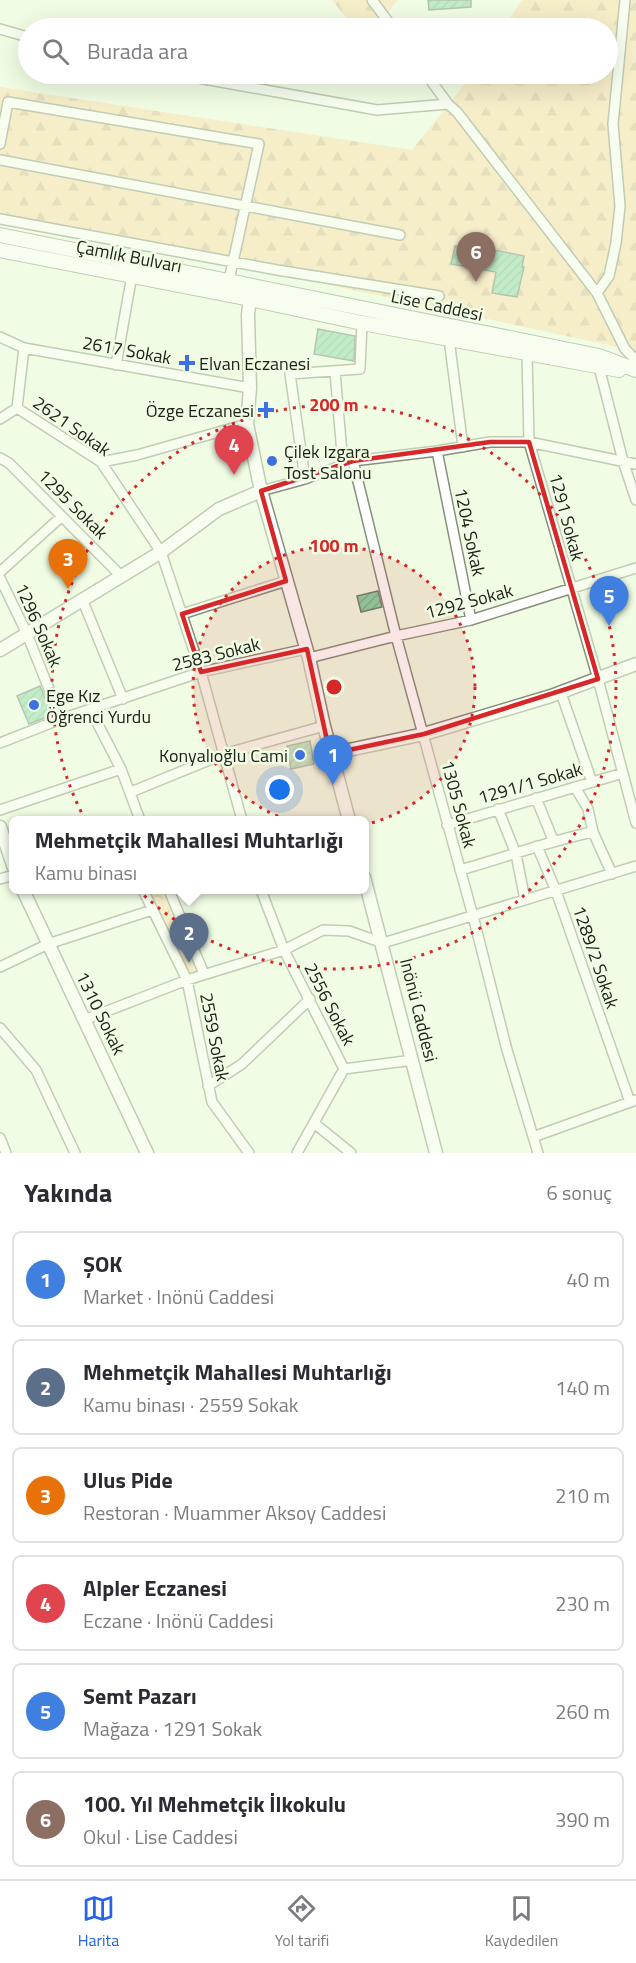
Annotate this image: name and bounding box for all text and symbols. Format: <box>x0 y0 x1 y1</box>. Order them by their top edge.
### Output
search box <box>18 18 618 84</box>
text: Burada ara <box>87 34 188 68</box>
icon: search <box>39 35 72 68</box>
pin: 6 <box>456 232 496 282</box>
street label: Çamlık Bulvarı <box>74 233 184 279</box>
street label: Lise Caddesi <box>389 282 485 328</box>
street label: 2617 Sokak <box>80 329 174 371</box>
place label: Elvan Eczanesi <box>199 350 310 377</box>
marker: Elvan Eczanesi <box>180 356 194 370</box>
street label: 2621 Sokak <box>27 389 117 463</box>
text: 200 m <box>309 391 359 418</box>
place label: Özge Eczanesi <box>146 397 254 424</box>
marker: Özge Eczanesi <box>259 403 273 417</box>
pin: 4 <box>214 426 254 475</box>
place label: Çilek Izgara Tost Salonu <box>284 438 372 486</box>
marker: Çilek Izgara Tost Salonu <box>265 454 279 468</box>
street label: 1295 Sokak <box>32 463 115 546</box>
street label: 1291 Sokak <box>542 470 592 564</box>
street label: 1204 Sokak <box>447 485 493 579</box>
text: 100 m <box>309 532 359 559</box>
pin: 3 <box>48 540 88 589</box>
street label: 1292 Sokak <box>422 576 516 626</box>
pin: 5 <box>590 576 628 626</box>
street label: 1296 Sokak <box>8 579 70 672</box>
street label: 2583 Sokak <box>169 630 263 678</box>
centre of rings <box>324 677 344 697</box>
place label: Ege Kız Öğrenci Yurdu <box>46 682 151 730</box>
marker: Ege Kız Öğrenci Yurdu <box>27 698 41 712</box>
pin: 1 <box>314 736 352 785</box>
place label: Konyalıoğlu Cami <box>159 742 288 769</box>
marker: Konyalıoğlu Cami <box>293 748 307 762</box>
street label: 1291/1 Sokak <box>475 755 586 811</box>
street label: 1305 Sokak <box>434 757 484 851</box>
your location <box>265 775 294 804</box>
popup <box>9 816 369 894</box>
text: Mehmetçik Mahallesi Muhtarlığı <box>35 823 343 857</box>
text: Kamu binası <box>35 857 137 888</box>
street label: 1289/2 Sokak <box>566 902 626 1012</box>
pin: 2 <box>170 914 208 963</box>
street label: Inönü Caddesi <box>393 955 445 1065</box>
street label: 2556 Sokak <box>298 958 363 1050</box>
street label: 1310 Sokak <box>69 967 133 1060</box>
street label: 2559 Sokak <box>193 990 237 1084</box>
text: Yakında <box>24 1173 112 1212</box>
text: 6 sonuç <box>546 1177 612 1208</box>
text: ŞOK <box>83 1247 122 1281</box>
text: 1 <box>40 1264 51 1295</box>
text: 40 m <box>566 1264 610 1295</box>
text: Market · Inönü Caddesi <box>83 1281 274 1312</box>
text: Mehmetçik Mahallesi Muhtarlığı <box>83 1355 392 1389</box>
text: 2 <box>40 1372 51 1403</box>
text: 140 m <box>555 1372 610 1403</box>
text: Kamu binası · 2559 Sokak <box>83 1389 298 1420</box>
text: Ulus Pide <box>83 1463 173 1497</box>
text: 3 <box>40 1480 51 1511</box>
text: 210 m <box>555 1480 610 1511</box>
text: Restoran · Muammer Aksoy Caddesi <box>83 1497 386 1528</box>
text: Alpler Eczanesi <box>83 1571 227 1605</box>
text: 4 <box>40 1588 51 1619</box>
text: 230 m <box>555 1588 610 1619</box>
text: Eczane · Inönü Caddesi <box>83 1605 274 1636</box>
text: Semt Pazarı <box>83 1679 197 1713</box>
text: 5 <box>40 1696 51 1727</box>
text: 260 m <box>555 1696 610 1727</box>
text: Mağaza · 1291 Sokak <box>83 1713 262 1744</box>
text: 100. Yıl Mehmetçik İlkokulu <box>83 1787 346 1821</box>
text: 6 <box>40 1804 51 1835</box>
text: 390 m <box>555 1804 610 1835</box>
text: Okul · Lise Caddesi <box>83 1821 238 1852</box>
tab: Harita <box>78 1892 119 1952</box>
tab: Yol tarifi <box>275 1892 329 1952</box>
tab: Kaydedilen <box>485 1892 558 1952</box>

